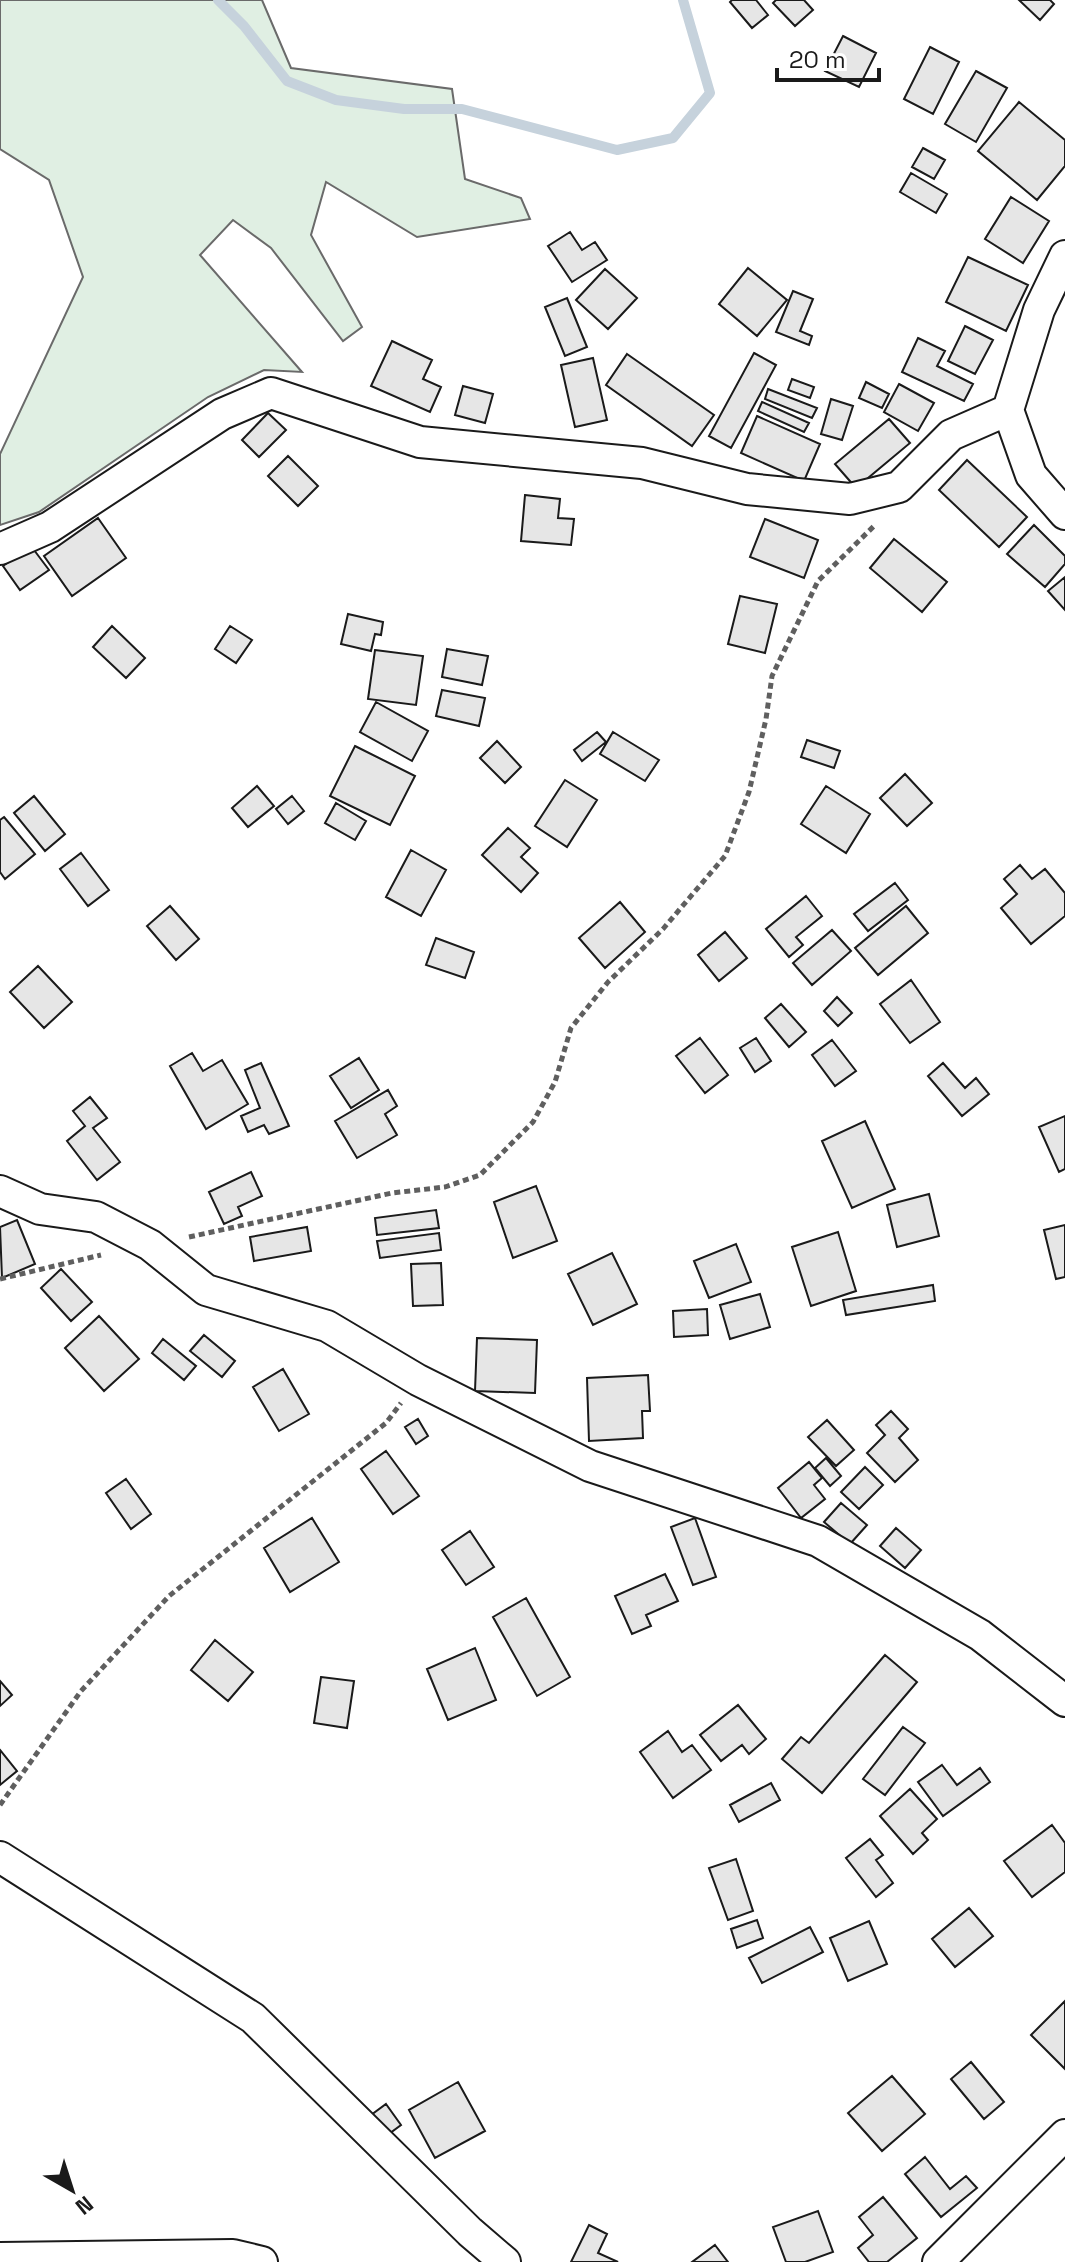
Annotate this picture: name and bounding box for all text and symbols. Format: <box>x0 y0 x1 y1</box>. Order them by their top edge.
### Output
scale bar <box>777 32 879 82</box>
text: 20 m <box>789 44 846 75</box>
north arrow <box>32 2150 112 2230</box>
text: N <box>70 2190 99 2221</box>

